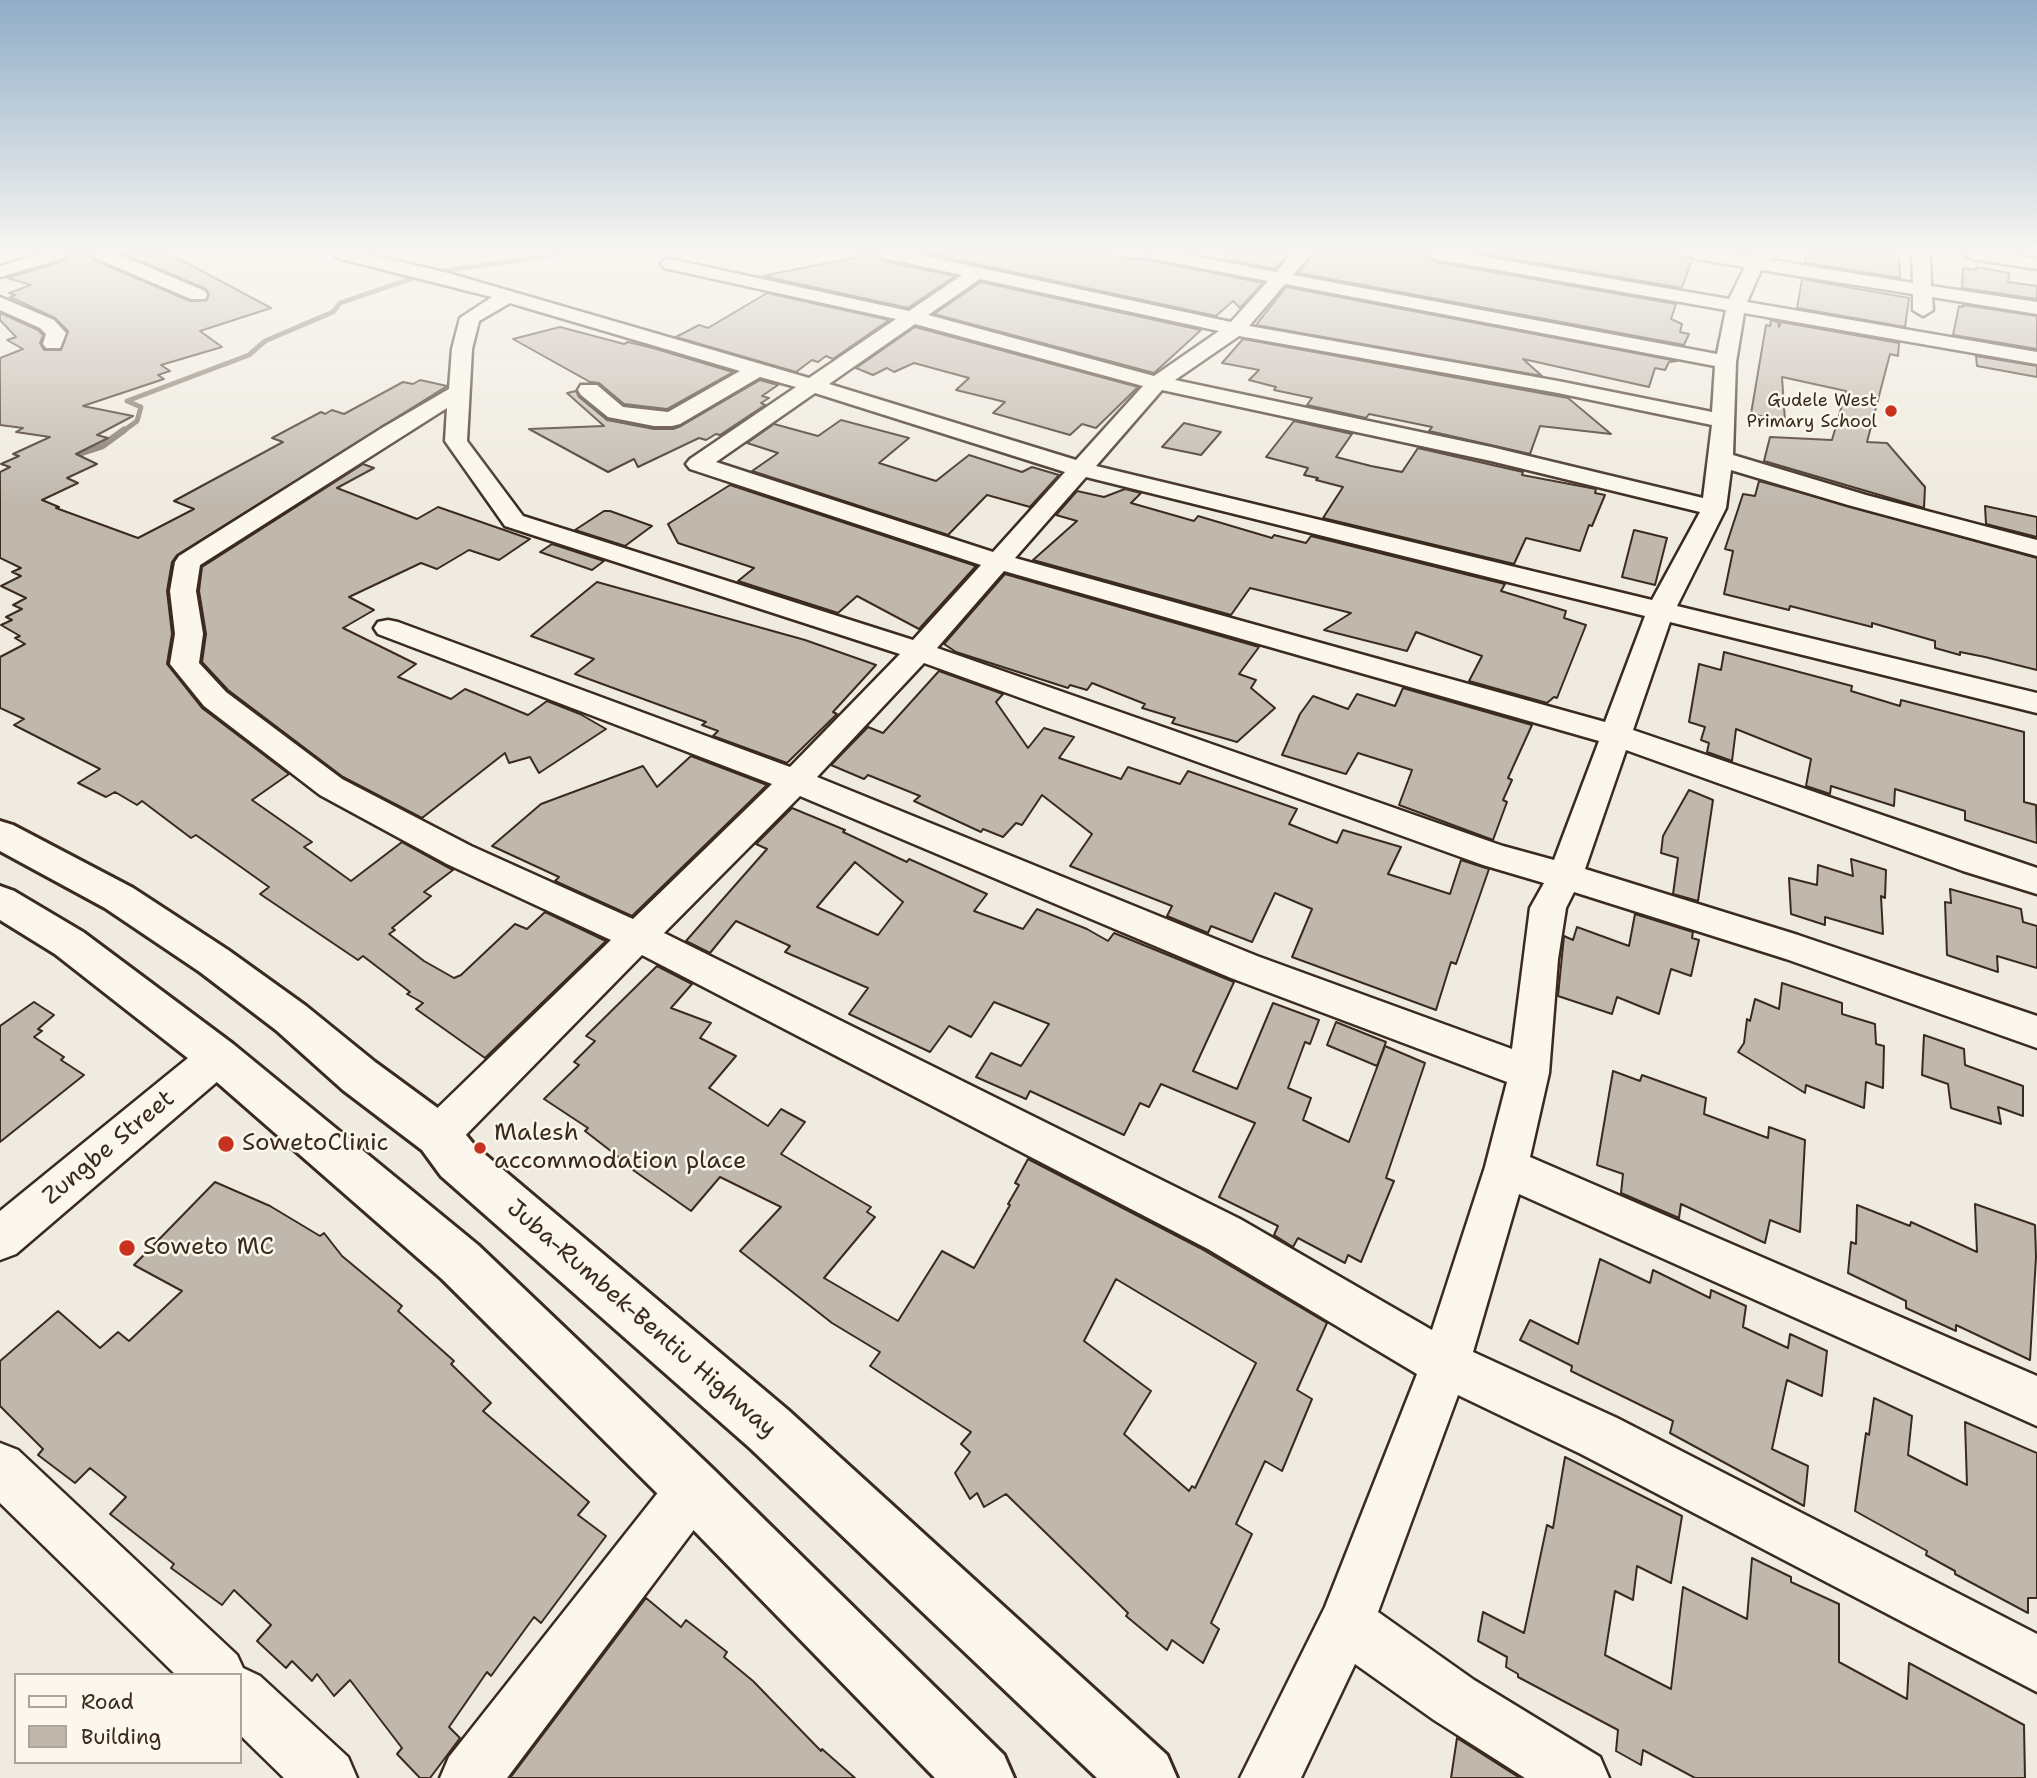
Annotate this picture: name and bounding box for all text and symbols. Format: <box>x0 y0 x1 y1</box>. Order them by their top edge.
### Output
place label: Gudele West Primary School <box>1747 390 1877 432</box>
marker: Gudele West Primary School <box>1883 403 1899 419</box>
street label: Zungbe Street <box>37 1085 181 1211</box>
place label: Malesh accommodation place <box>494 1120 746 1176</box>
place label: SowetoClinic <box>242 1130 389 1158</box>
marker: SowetoClinic <box>216 1134 236 1154</box>
marker: Malesh accommodation place <box>472 1140 488 1156</box>
street label: Juba-Rumbek-Bentiu Highway <box>500 1194 782 1444</box>
place label: Soweto MC <box>143 1234 274 1262</box>
marker: Soweto MC <box>117 1238 137 1258</box>
legend <box>14 1673 242 1764</box>
text: Road <box>81 1688 134 1716</box>
text: Building <box>81 1723 161 1751</box>

